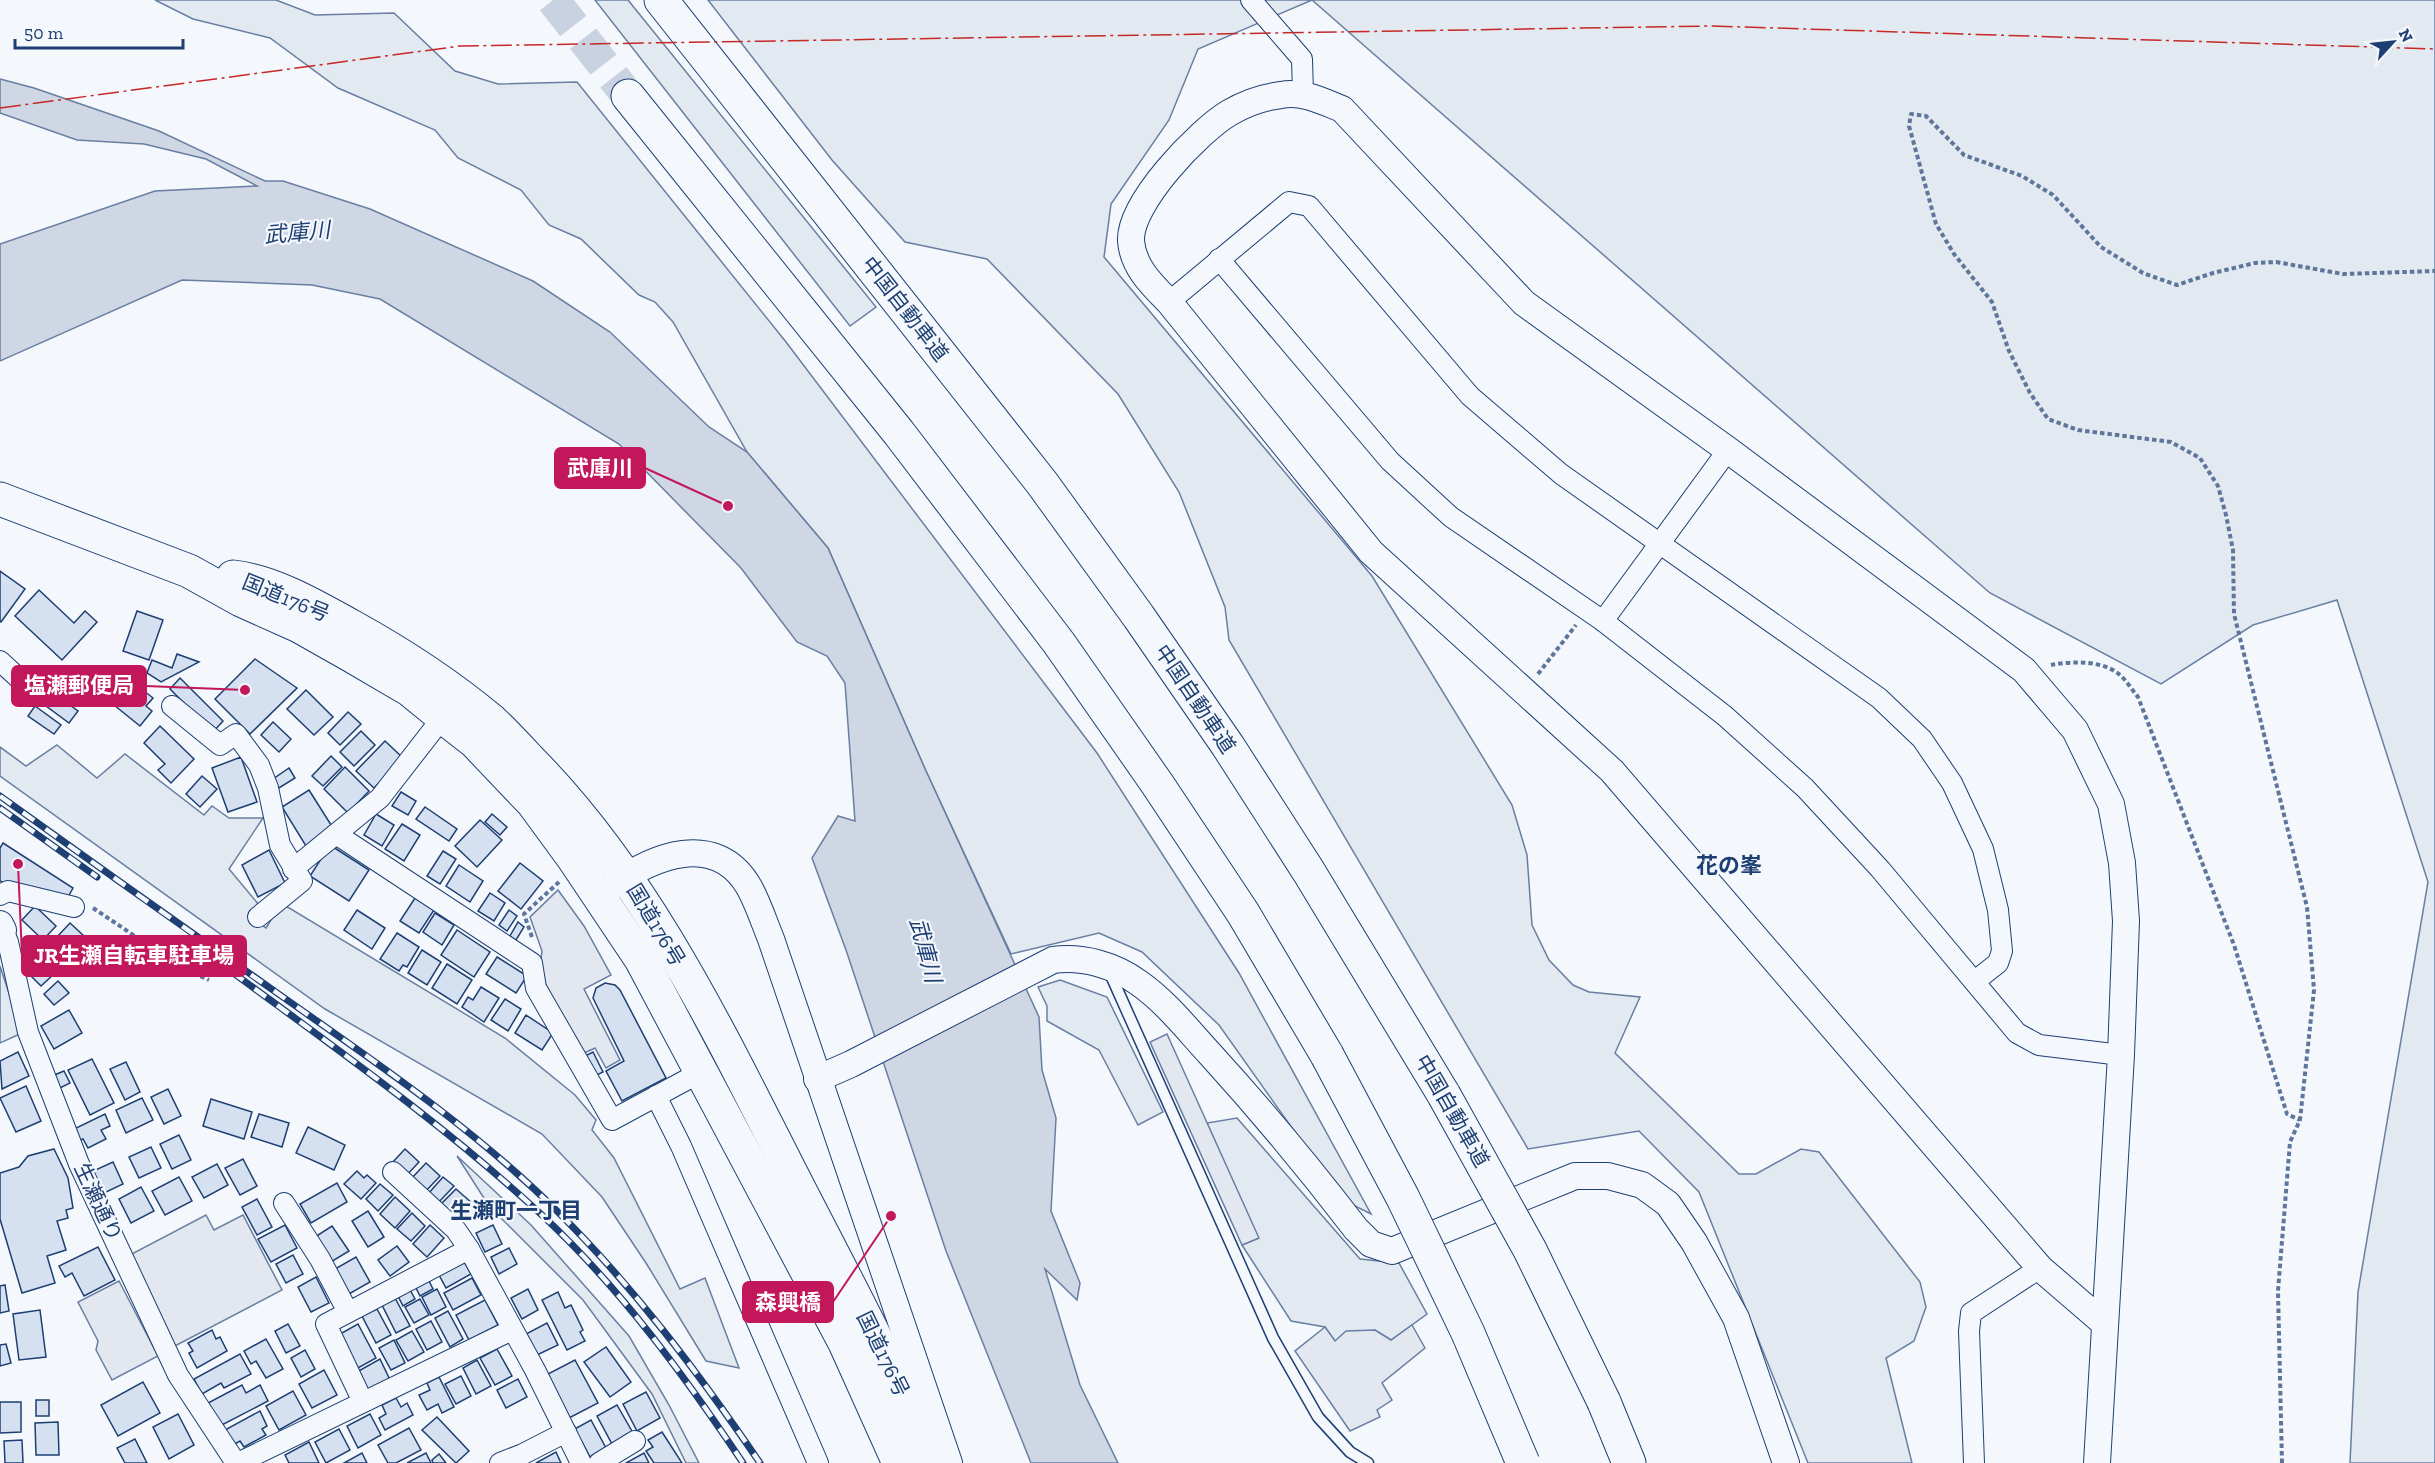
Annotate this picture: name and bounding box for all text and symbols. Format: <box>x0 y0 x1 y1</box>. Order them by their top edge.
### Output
scale bar <box>15 12 183 50</box>
north arrow <box>2363 12 2423 72</box>
text: 50 m <box>24 22 64 44</box>
text: N <box>2395 26 2417 45</box>
water label: 武庫川 <box>263 216 333 249</box>
street label: 中国自動車道 <box>857 251 954 366</box>
callout: 武庫川 <box>555 448 645 488</box>
text: 武庫川 <box>567 455 633 482</box>
street label: 国道176号 <box>239 569 333 626</box>
street label: 中国自動車道 <box>1150 640 1241 758</box>
callout: 塩瀬郵便局 <box>12 666 146 706</box>
text: 塩瀬郵便局 <box>24 672 134 699</box>
district label: 花の峯 <box>1696 852 1762 879</box>
street label: 国道176号 <box>622 879 691 971</box>
water label: 武庫川 <box>904 915 948 987</box>
callout: JR生瀬自転車駐車場 <box>22 936 246 976</box>
text: JR生瀬自転車駐車場 <box>34 942 234 969</box>
street label: 中国自動車道 <box>1410 1050 1495 1172</box>
street label: 生瀬通り <box>69 1158 128 1245</box>
district label: 生瀬町一丁目 <box>450 1197 582 1224</box>
callout: 森興橋 <box>743 1282 833 1322</box>
text: 森興橋 <box>755 1289 821 1316</box>
street label: 国道176号 <box>852 1307 915 1401</box>

